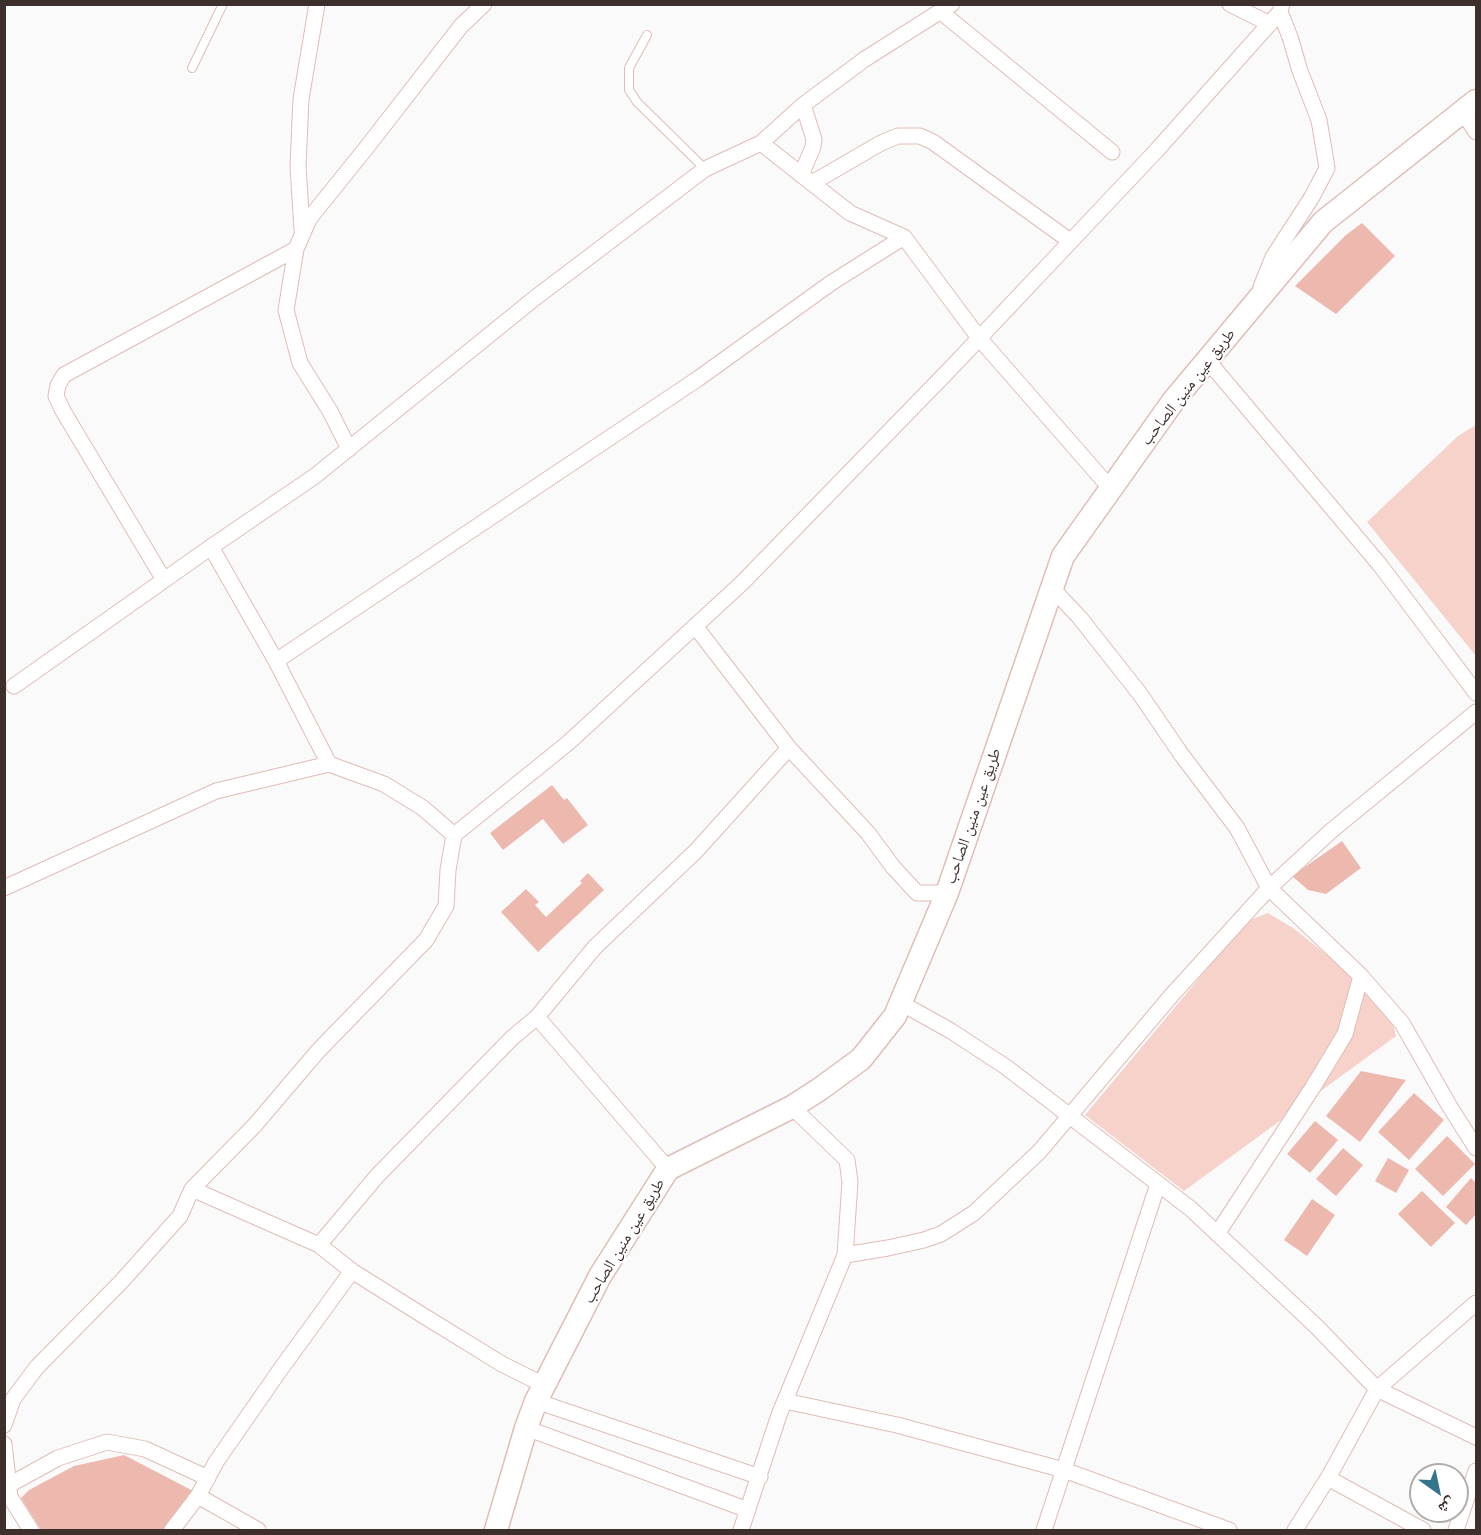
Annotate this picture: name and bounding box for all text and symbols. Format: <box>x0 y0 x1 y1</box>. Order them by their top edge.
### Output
street label: طريق عين منين الصاحب <box>1137 325 1239 449</box>
street label: طريق عين منين الصاحب <box>941 745 1005 887</box>
street label: طريق عين منين الصاحب <box>579 1175 669 1307</box>
north arrow <box>1409 1463 1469 1523</box>
text: ش <box>1435 1493 1460 1519</box>

